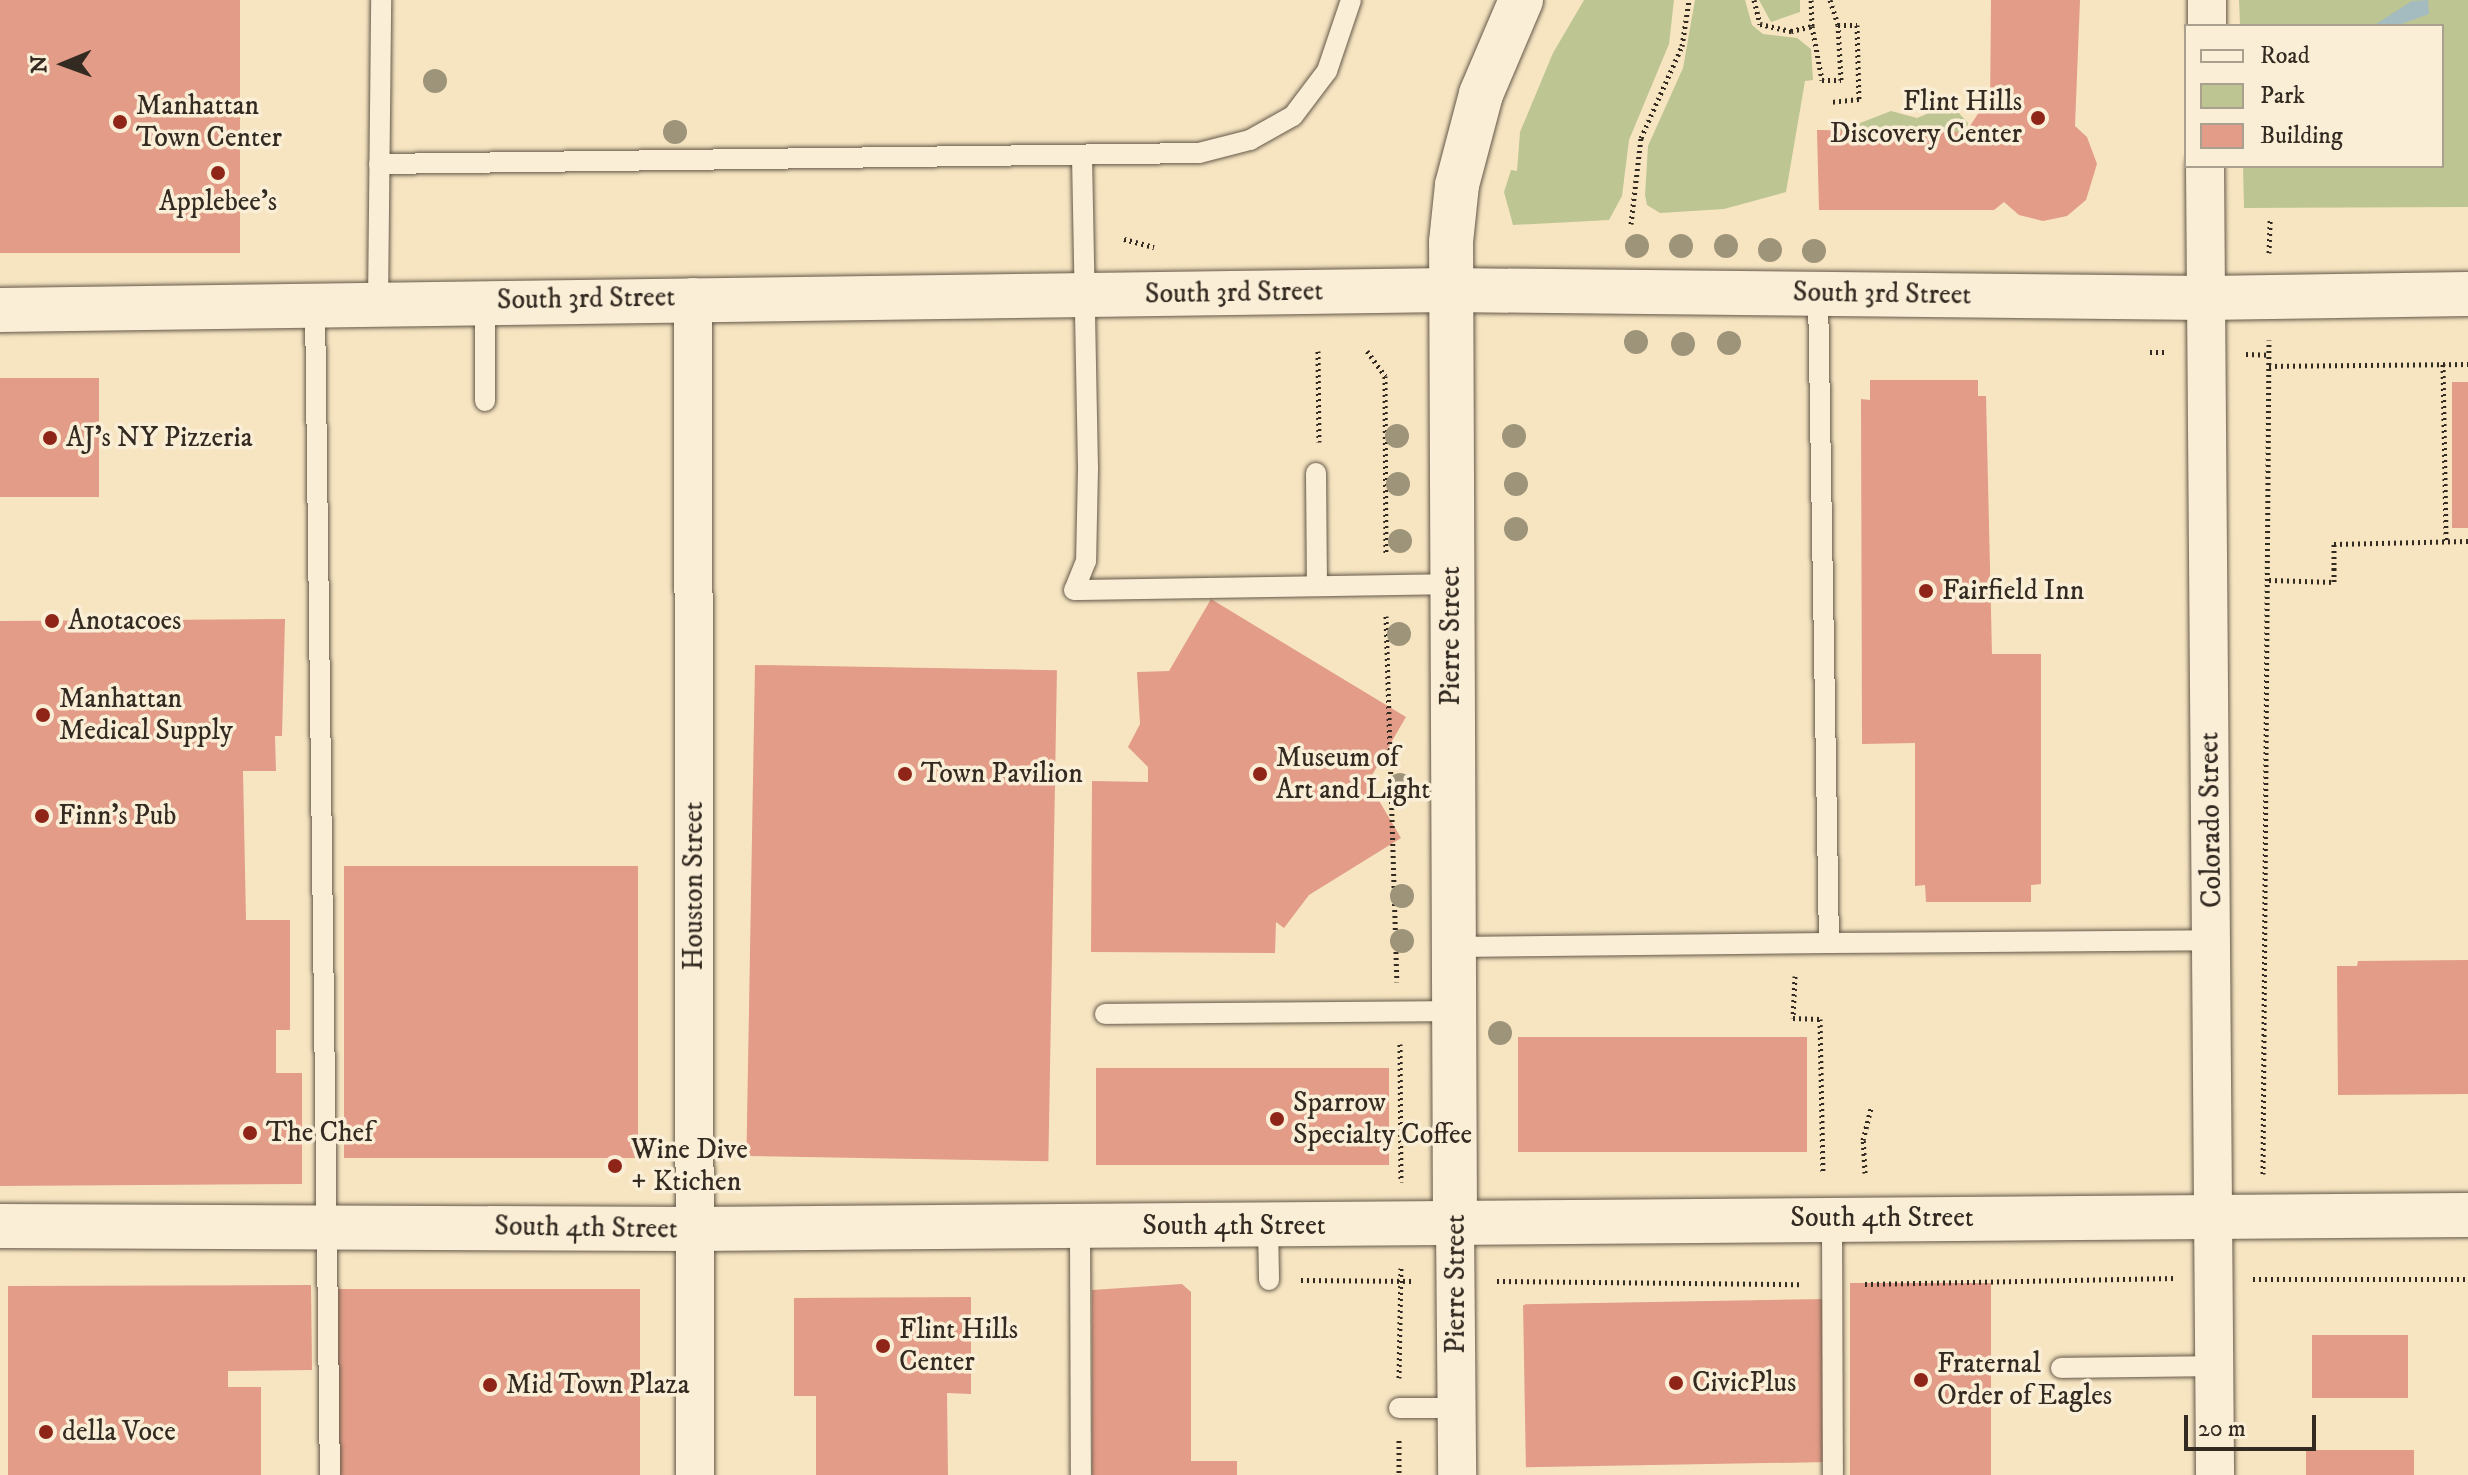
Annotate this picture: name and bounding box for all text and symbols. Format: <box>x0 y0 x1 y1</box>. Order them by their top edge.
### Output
north arrow <box>24 24 104 104</box>
legend <box>2184 24 2444 168</box>
text: Road <box>2260 41 2310 71</box>
text: N <box>26 55 53 74</box>
text: Park <box>2260 81 2305 111</box>
place label: Flint Hills Discovery Center <box>1830 85 2022 151</box>
place label: Manhattan Town Center <box>136 89 282 155</box>
marker: Flint Hills Discovery Center <box>2029 109 2047 127</box>
marker: Manhattan Town Center <box>111 113 129 131</box>
text: Building <box>2260 121 2343 151</box>
marker: Applebee's <box>209 164 227 182</box>
place label: Applebee's <box>159 185 277 219</box>
street label: South 3rd Street <box>1144 275 1324 311</box>
street label: South 3rd Street <box>1792 276 1972 312</box>
street label: South 3rd Street <box>496 281 676 317</box>
place label: AJ's NY Pizzeria <box>66 421 253 455</box>
marker: AJ's NY Pizzeria <box>41 429 59 447</box>
street label: Pierre Street <box>1434 566 1468 706</box>
place label: Fairfield Inn <box>1942 574 2084 608</box>
marker: Fairfield Inn <box>1917 582 1935 600</box>
place label: Anotacoes <box>68 604 181 638</box>
marker: Anotacoes <box>43 612 61 630</box>
place label: Manhattan Medical Supply <box>59 682 233 748</box>
marker: Manhattan Medical Supply <box>34 706 52 724</box>
street label: Colorado Street <box>2193 732 2229 908</box>
place label: Museum of Art and Light <box>1276 741 1430 807</box>
place label: Town Pavilion <box>921 757 1083 791</box>
marker: Town Pavilion <box>896 765 914 783</box>
marker: Museum of Art and Light <box>1251 765 1269 783</box>
place label: Finn's Pub <box>58 799 176 833</box>
street label: Houston Street <box>677 801 711 971</box>
marker: Finn's Pub <box>33 807 51 825</box>
place label: Sparrow Specialty Coffee <box>1293 1086 1472 1152</box>
marker: Sparrow Specialty Coffee <box>1268 1110 1286 1128</box>
place label: The Chef <box>266 1116 373 1150</box>
marker: The Chef <box>241 1124 259 1142</box>
place label: Wine Dive + Ktichen <box>631 1133 748 1199</box>
marker: Wine Dive + Ktichen <box>606 1157 624 1175</box>
street label: South 4th Street <box>1790 1201 1974 1235</box>
street label: South 4th Street <box>1142 1209 1326 1243</box>
street label: South 4th Street <box>494 1210 678 1246</box>
street label: Pierre Street <box>1439 1214 1473 1354</box>
place label: Flint Hills Center <box>899 1313 1018 1379</box>
marker: Flint Hills Center <box>874 1337 892 1355</box>
place label: Fraternal Order of Eagles <box>1937 1347 2112 1413</box>
place label: CivicPlus <box>1692 1366 1796 1400</box>
place label: Mid Town Plaza <box>506 1368 690 1402</box>
marker: Fraternal Order of Eagles <box>1912 1371 1930 1389</box>
marker: CivicPlus <box>1667 1374 1685 1392</box>
marker: Mid Town Plaza <box>481 1376 499 1394</box>
scale bar <box>2188 1399 2320 1449</box>
text: 20 m <box>2198 1414 2246 1444</box>
place label: della Voce <box>62 1415 176 1449</box>
marker: della Voce <box>37 1423 55 1441</box>

